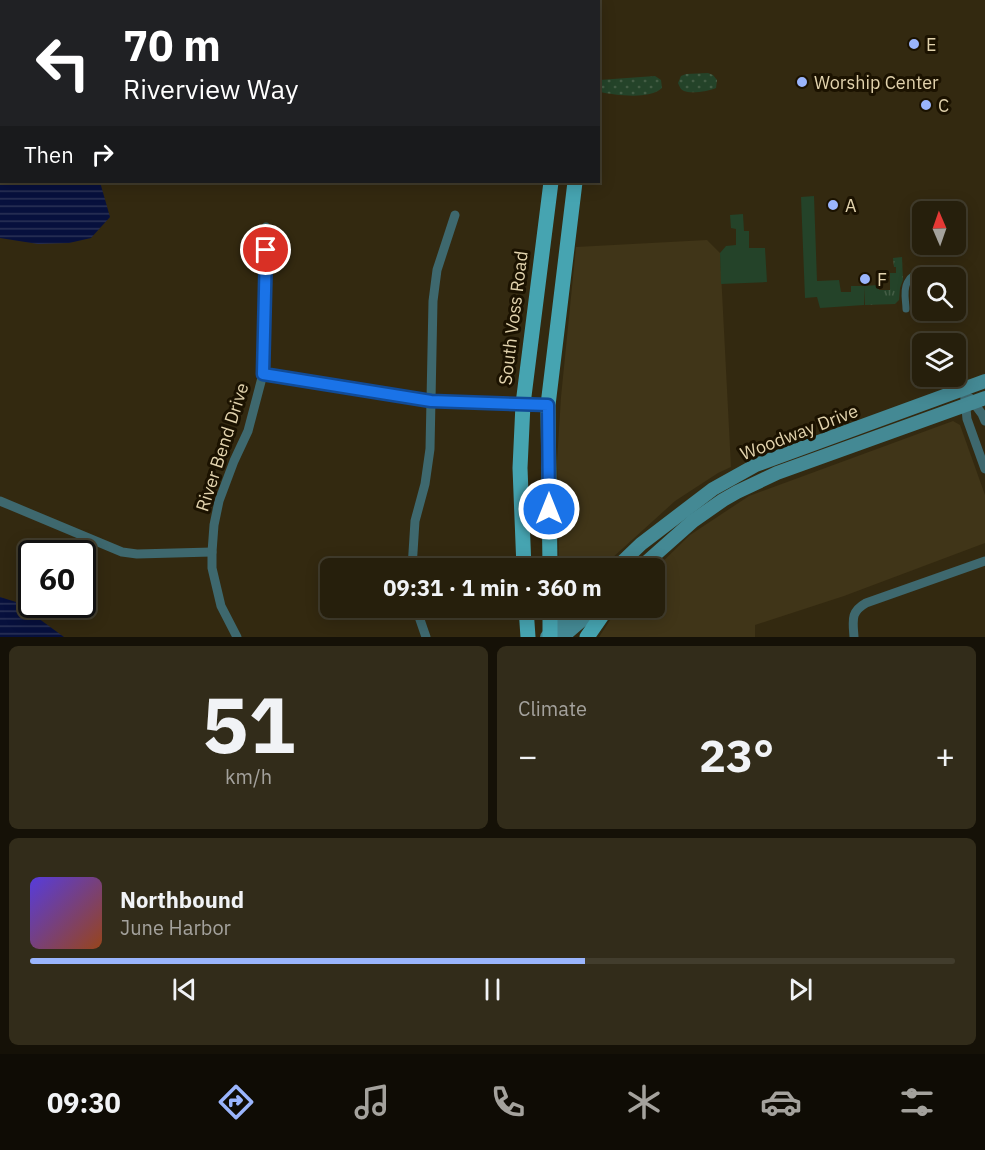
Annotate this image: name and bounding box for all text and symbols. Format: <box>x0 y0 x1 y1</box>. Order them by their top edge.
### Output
text: 70 m <box>123 18 221 73</box>
icon: left <box>24 24 102 102</box>
place label: E <box>926 33 937 56</box>
marker: E <box>907 37 921 51</box>
text: Riverview Way <box>123 71 298 106</box>
place label: Worship Center <box>814 71 939 94</box>
marker: Worship Center <box>795 75 809 89</box>
place label: C <box>938 94 949 117</box>
marker: C <box>919 98 933 112</box>
icon: right <box>86 138 119 171</box>
text: Then <box>24 140 74 169</box>
place label: A <box>845 194 857 217</box>
marker: A <box>826 198 840 212</box>
north arrow <box>912 201 966 255</box>
map controls <box>912 201 966 387</box>
pin <box>240 224 291 275</box>
icon: arrive <box>249 233 282 266</box>
street label: South Voss Road <box>493 250 533 386</box>
button: search <box>912 267 966 321</box>
place label: F <box>877 268 887 291</box>
marker: F <box>858 272 872 286</box>
button: layers <box>912 333 966 387</box>
street label: River Bend Drive <box>190 380 254 514</box>
street label: Woodway Drive <box>737 399 861 465</box>
position arrow <box>517 477 581 541</box>
speed limit sign: 60 <box>18 540 96 618</box>
text: 09:31 · 1 min · 360 m <box>383 573 602 602</box>
text: 51 <box>202 673 295 774</box>
text: Climate <box>518 695 587 722</box>
text: 23° <box>699 726 774 784</box>
text: − <box>518 734 538 777</box>
text: + <box>935 734 955 777</box>
text: km/h <box>225 763 272 790</box>
text: Northbound <box>120 885 244 914</box>
text: June Harbor <box>120 914 231 941</box>
icon: previous <box>168 973 201 1006</box>
icon: pause <box>476 973 509 1006</box>
icon: next <box>784 973 817 1006</box>
icon: directions <box>215 1081 257 1123</box>
icon: music <box>351 1081 393 1123</box>
icon: phone <box>487 1081 529 1123</box>
icon: climate <box>623 1081 665 1123</box>
icon: car <box>760 1081 802 1123</box>
icon: filters <box>896 1081 938 1123</box>
text: 09:30 <box>47 1085 121 1120</box>

